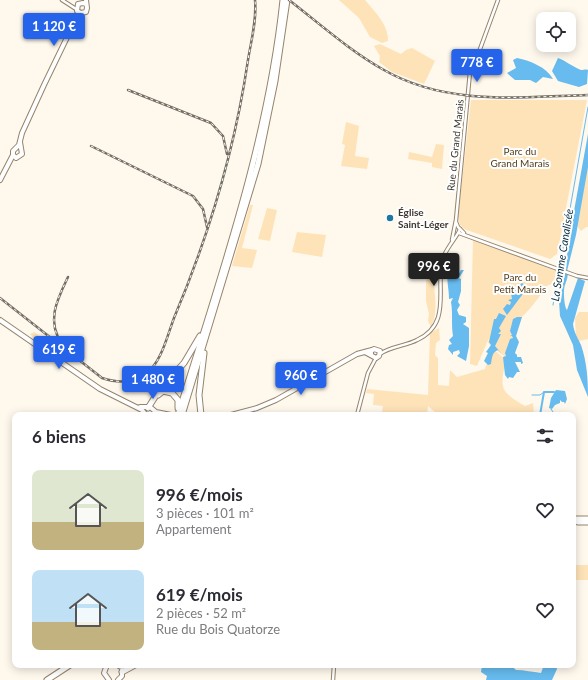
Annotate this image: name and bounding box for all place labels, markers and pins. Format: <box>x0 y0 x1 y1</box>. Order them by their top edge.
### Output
pin: 1 120 € <box>17 13 91 47</box>
pin: 778 € <box>449 49 505 83</box>
place label: Église Saint-Léger <box>398 206 449 230</box>
marker: Église Saint-Léger <box>385 213 395 223</box>
pin: 996 € <box>406 253 462 287</box>
pin: 619 € <box>31 336 87 370</box>
pin: 960 € <box>273 362 329 396</box>
pin: 1 480 € <box>116 366 190 400</box>

